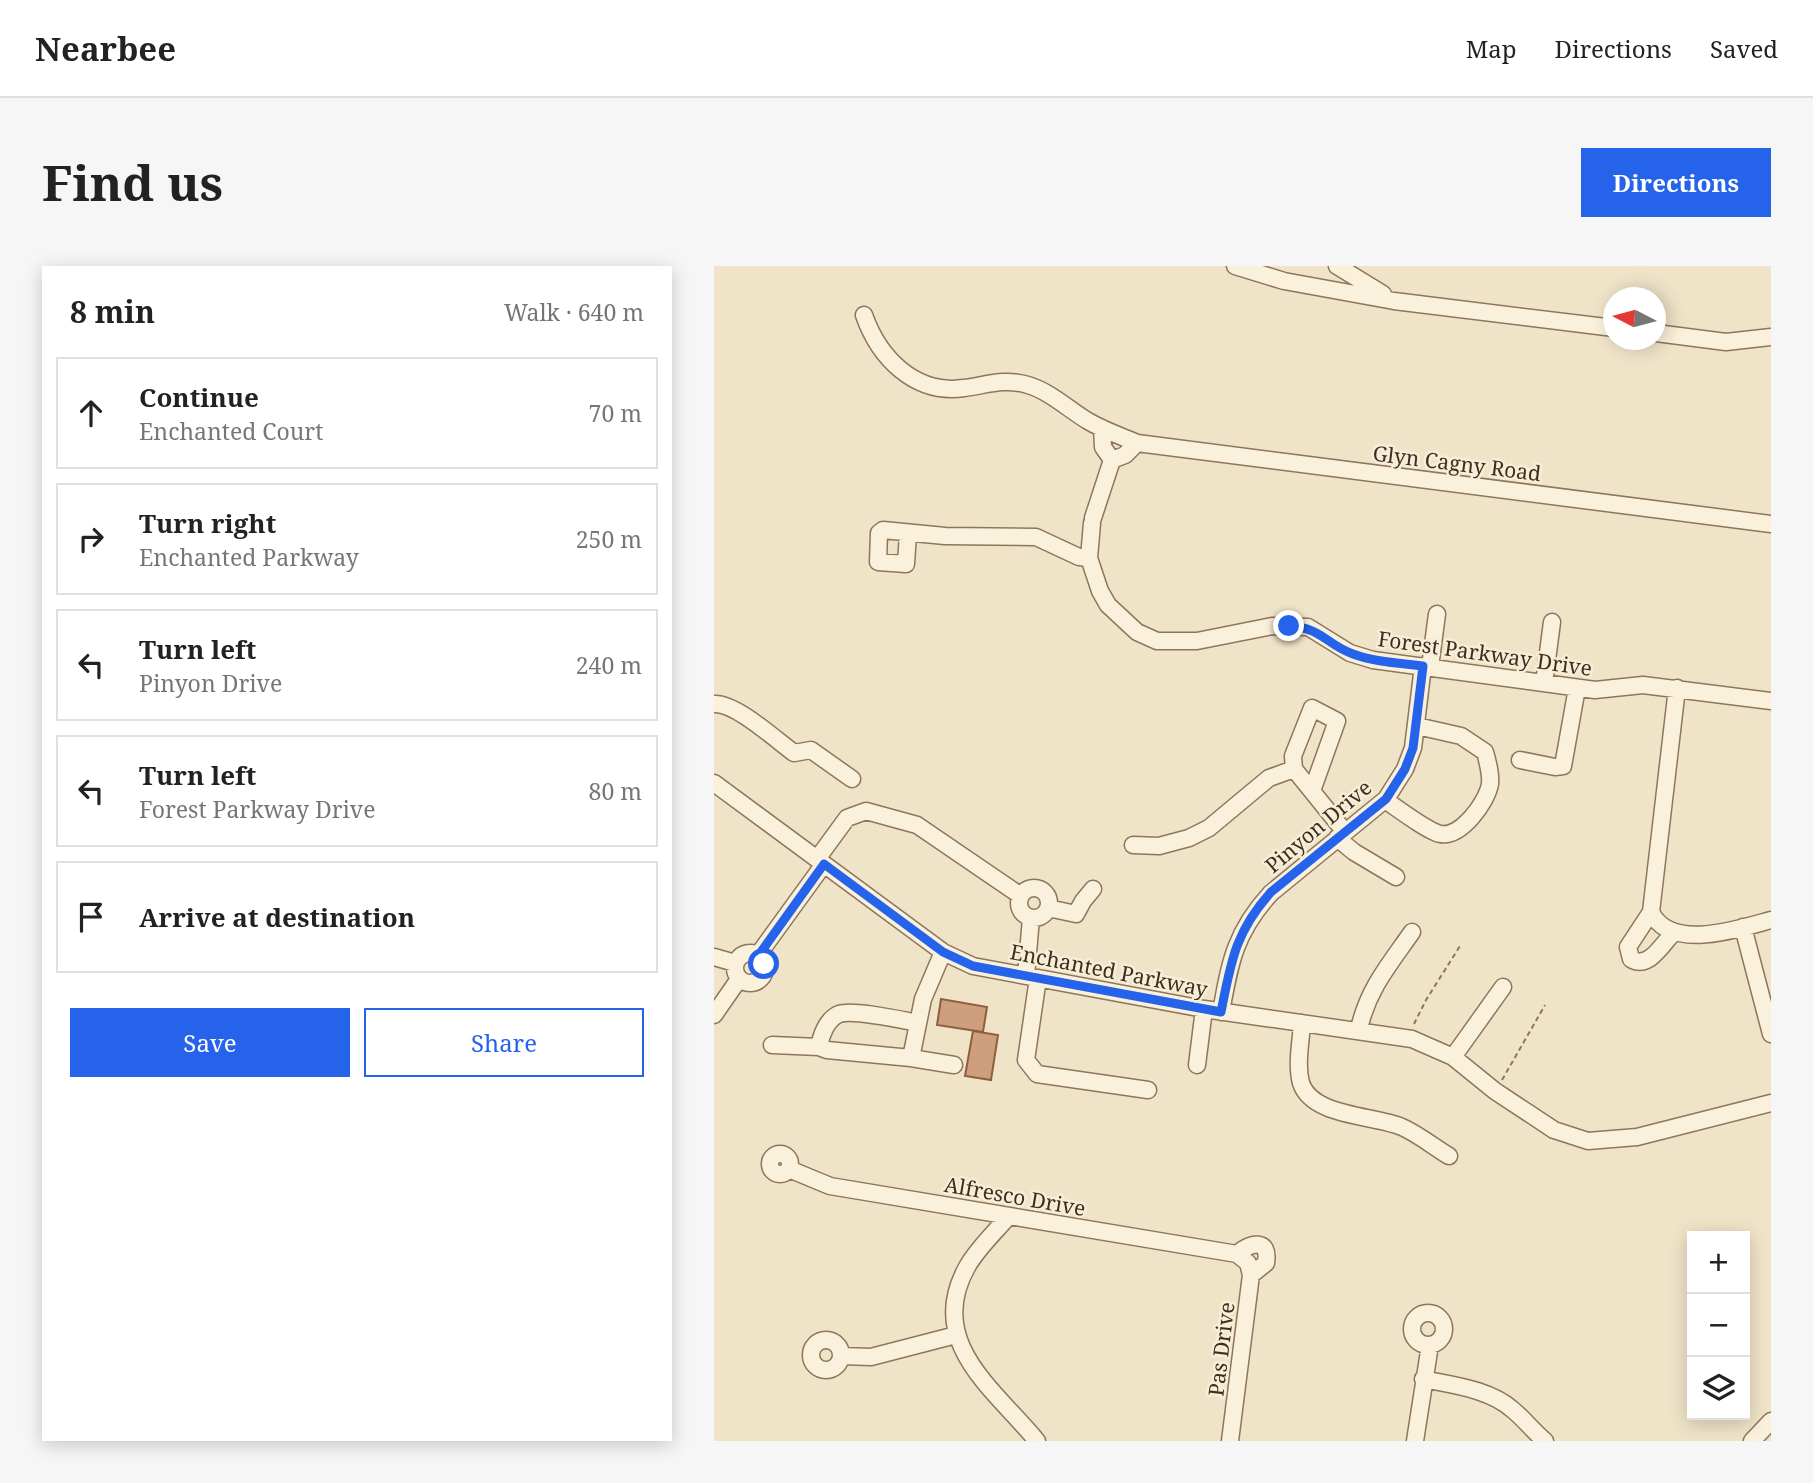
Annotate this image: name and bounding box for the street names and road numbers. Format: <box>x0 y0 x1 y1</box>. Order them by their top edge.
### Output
street label: Glyn Cagny Road <box>1371 439 1543 487</box>
street label: Forest Parkway Drive <box>1376 624 1594 682</box>
street label: Pinyon Drive <box>1259 773 1377 879</box>
street label: Enchanted Parkway <box>1008 937 1210 1003</box>
street label: Alfresco Drive <box>942 1170 1088 1222</box>
street label: Pas Drive <box>1201 1300 1241 1398</box>

